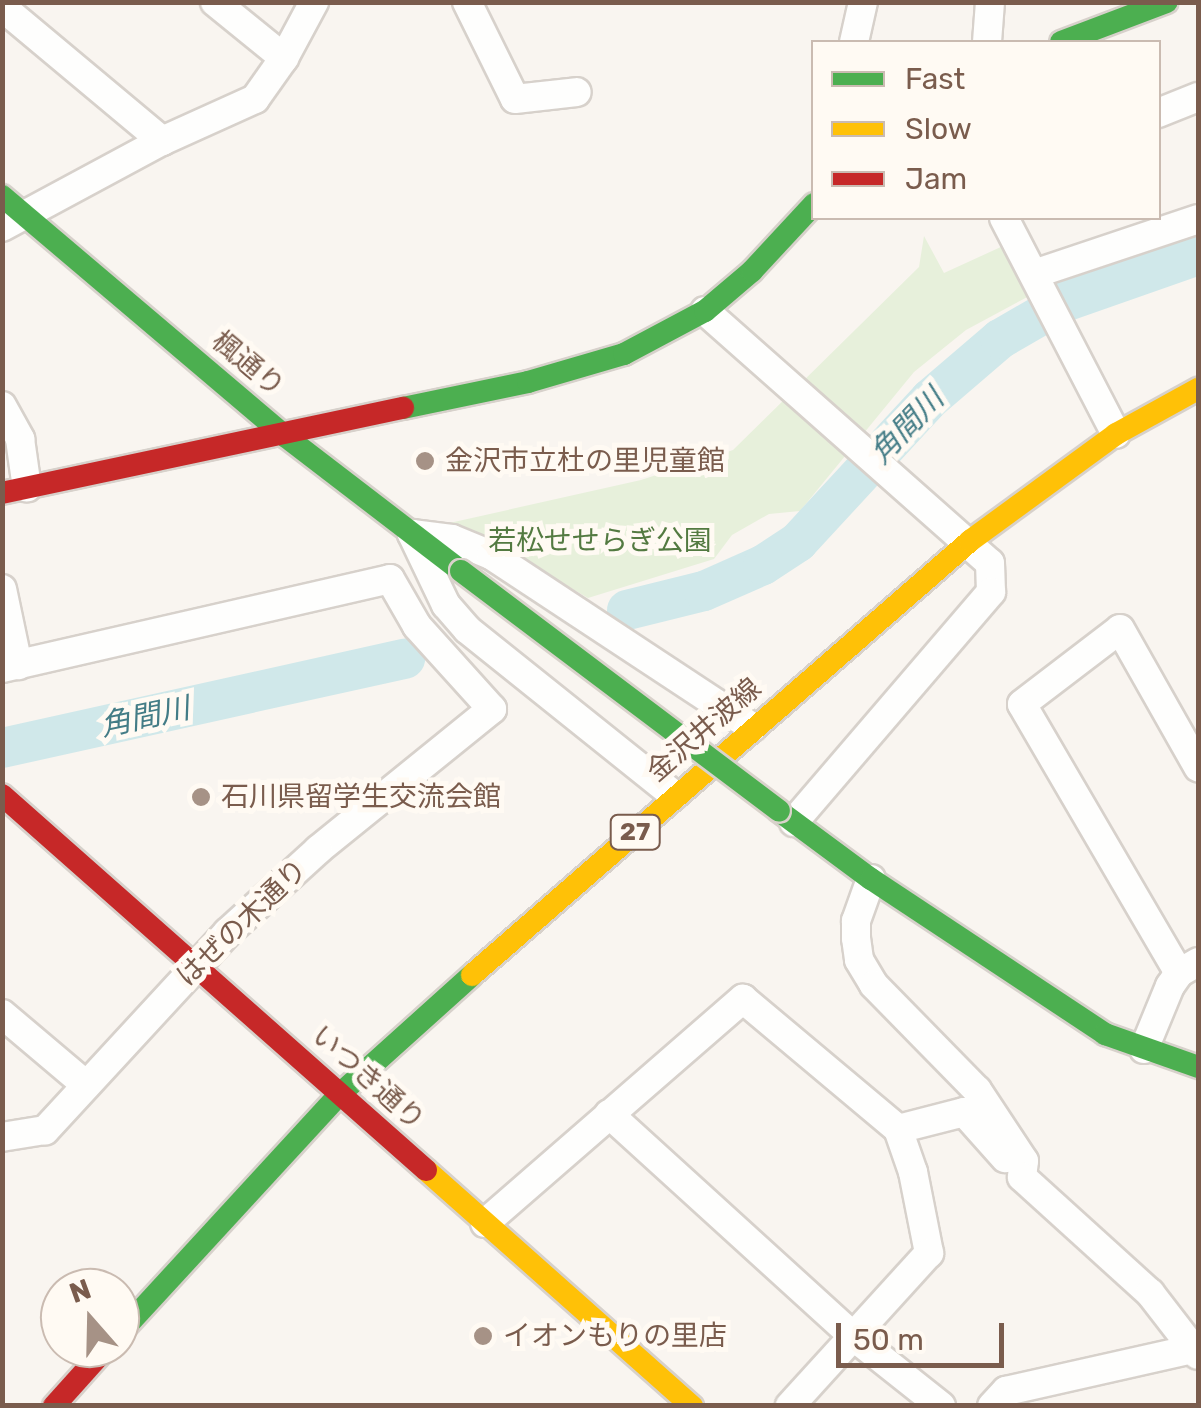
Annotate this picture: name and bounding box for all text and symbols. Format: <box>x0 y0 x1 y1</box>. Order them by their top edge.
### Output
legend <box>811 40 1161 220</box>
text: Fast <box>905 61 965 97</box>
text: Slow <box>905 111 972 147</box>
text: Jam <box>905 161 967 197</box>
street label: 楓通り <box>205 324 291 404</box>
water label: 角間川 <box>863 381 951 471</box>
place label: 金沢市立杜の里児童館 <box>445 444 725 478</box>
marker: 金沢市立杜の里児童館 <box>414 450 436 472</box>
park label: 若松せせらぎ公園 <box>488 524 712 558</box>
street label: 金沢井波線 <box>640 671 768 789</box>
water label: 角間川 <box>97 690 193 744</box>
place label: 石川県留学生交流会館 <box>221 780 501 814</box>
marker: 石川県留学生交流会館 <box>190 786 212 808</box>
road number: 27 <box>608 812 662 852</box>
street label: はぜの木通り <box>170 853 314 993</box>
street label: いつき通り <box>305 1019 431 1137</box>
north arrow <box>40 1268 140 1368</box>
text: N <box>65 1272 95 1310</box>
scale bar <box>841 1303 1008 1365</box>
place label: イオンもりの里店 <box>503 1319 727 1353</box>
text: 50 m <box>853 1322 924 1358</box>
marker: イオンもりの里店 <box>472 1325 494 1347</box>

